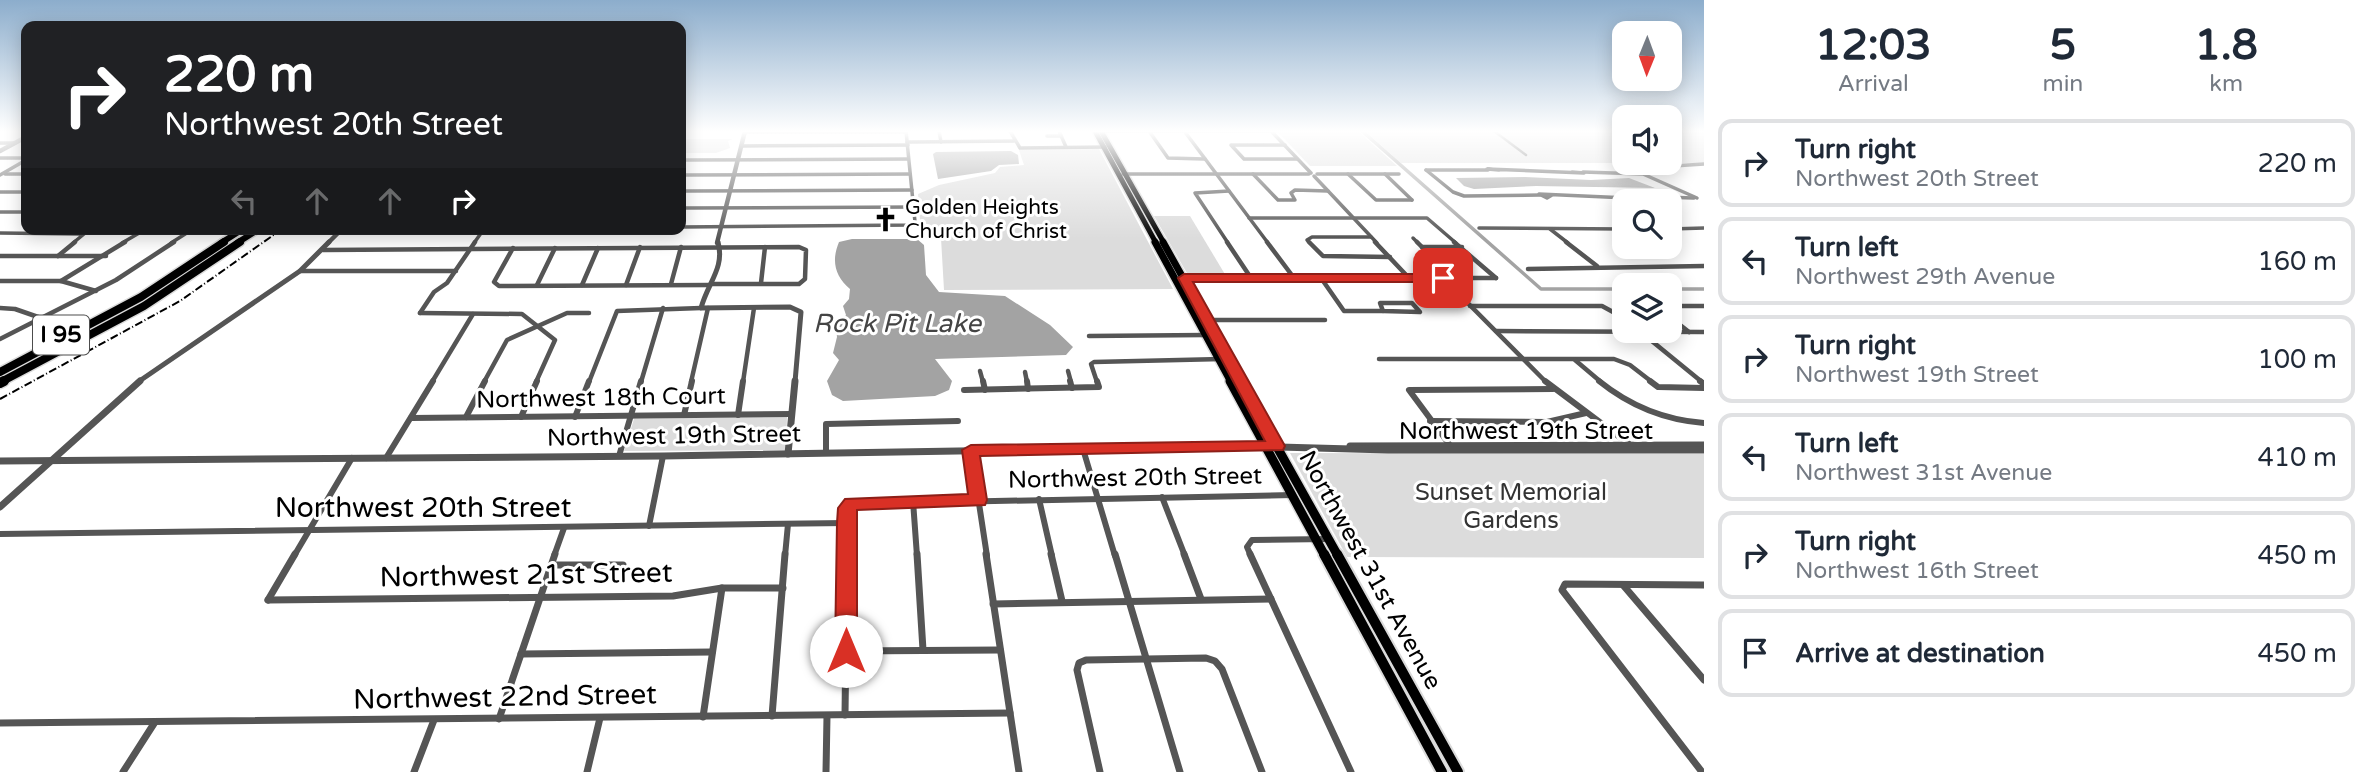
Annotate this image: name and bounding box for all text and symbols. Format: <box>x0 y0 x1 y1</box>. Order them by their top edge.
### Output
text: 12:03 <box>1815 20 1931 71</box>
text: 5 <box>2050 20 2076 71</box>
text: 1.8 <box>2194 20 2258 71</box>
north arrow <box>1612 21 1682 91</box>
map controls <box>1612 21 1682 343</box>
text: 220 m <box>164 46 314 105</box>
icon: right <box>49 49 140 140</box>
text: Arrival <box>1838 70 1909 98</box>
text: min <box>2043 70 2083 98</box>
text: km <box>2209 70 2243 98</box>
button: sound <box>1612 105 1682 175</box>
text: Northwest 20th Street <box>164 106 503 144</box>
text: Turn right <box>1795 134 1916 165</box>
icon: right <box>1736 144 1774 182</box>
text: 220 m <box>2257 148 2337 179</box>
text: Northwest 20th Street <box>1795 165 2039 193</box>
icon: left <box>225 182 263 220</box>
icon: ahead <box>298 182 336 220</box>
icon: ahead <box>371 182 409 220</box>
icon: right <box>444 182 482 220</box>
button: search <box>1612 189 1682 259</box>
place label: Golden Heights Church of Christ <box>905 195 1067 244</box>
church icon: Golden Heights Church of Christ <box>871 205 899 233</box>
text: Turn left <box>1795 232 1898 263</box>
icon: left <box>1736 242 1774 280</box>
text: 160 m <box>2257 246 2337 277</box>
pin <box>1413 248 1473 308</box>
icon: arrive <box>1424 259 1462 297</box>
text: Northwest 29th Avenue <box>1795 263 2055 291</box>
button: layers <box>1612 273 1682 343</box>
water label: Rock Pit Lake <box>813 308 982 339</box>
road number: I 95 <box>33 316 89 354</box>
text: Turn right <box>1795 330 1916 361</box>
icon: right <box>1736 340 1774 378</box>
text: 100 m <box>2257 344 2337 375</box>
text: Northwest 19th Street <box>1795 361 2039 389</box>
street label: Northwest 18th Court <box>476 381 726 415</box>
street label: Northwest 19th Street <box>1399 417 1653 446</box>
street label: Northwest 19th Street <box>547 419 801 453</box>
text: Turn left <box>1795 428 1898 459</box>
icon: left <box>1736 438 1774 476</box>
text: 410 m <box>2257 442 2337 473</box>
street label: Northwest 31st Avenue <box>1292 446 1448 694</box>
text: Northwest 31st Avenue <box>1795 459 2052 487</box>
street label: Northwest 20th Street <box>1008 461 1262 495</box>
park label: Sunset Memorial Gardens <box>1415 478 1607 535</box>
street label: Northwest 20th Street <box>275 491 572 525</box>
text: Turn right <box>1795 526 1916 557</box>
icon: right <box>1736 536 1774 574</box>
text: 450 m <box>2257 540 2337 571</box>
street label: Northwest 21st Street <box>379 555 673 595</box>
text: Northwest 16th Street <box>1795 557 2039 585</box>
position arrow <box>809 614 883 688</box>
icon: arrive <box>1736 634 1774 672</box>
text: Arrive at destination <box>1795 638 2045 669</box>
text: 450 m <box>2257 638 2337 669</box>
street label: Northwest 22nd Street <box>353 677 657 717</box>

